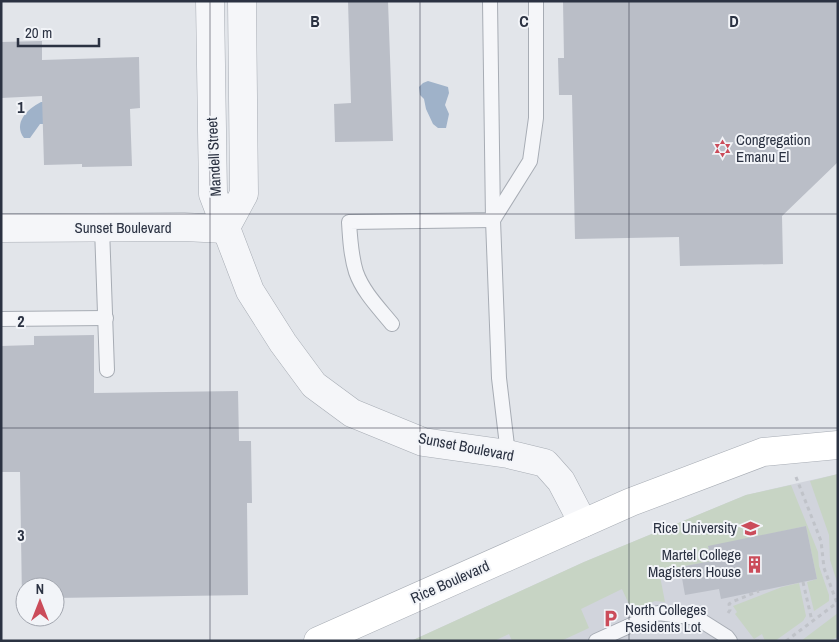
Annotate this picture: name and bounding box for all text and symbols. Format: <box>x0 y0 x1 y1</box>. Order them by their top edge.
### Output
text: B <box>310 10 320 32</box>
text: C <box>519 10 529 32</box>
text: D <box>729 10 739 32</box>
scale bar <box>18 15 99 47</box>
text: 20 m <box>25 22 52 43</box>
text: 1 <box>17 96 25 118</box>
street label: Mandell Street <box>201 116 226 197</box>
place label: Congregation Emanu El <box>736 129 811 167</box>
synagogue icon: Congregation Emanu El <box>712 139 732 159</box>
street label: Sunset Boulevard <box>74 217 172 238</box>
text: 2 <box>17 310 25 332</box>
street label: Sunset Boulevard <box>416 427 516 466</box>
place label: Rice University <box>653 517 738 538</box>
school or university icon: Rice University <box>741 518 761 538</box>
text: 3 <box>17 524 25 546</box>
place label: Martel College Magisters House <box>648 544 741 582</box>
building icon: Martel College Magisters House <box>745 554 765 574</box>
street label: Rice Boulevard <box>407 555 492 608</box>
north arrow <box>15 577 65 627</box>
text: N <box>36 580 44 598</box>
place label: North Colleges Residents Lot <box>625 599 706 637</box>
parking icon: North Colleges Residents Lot <box>601 609 621 629</box>

